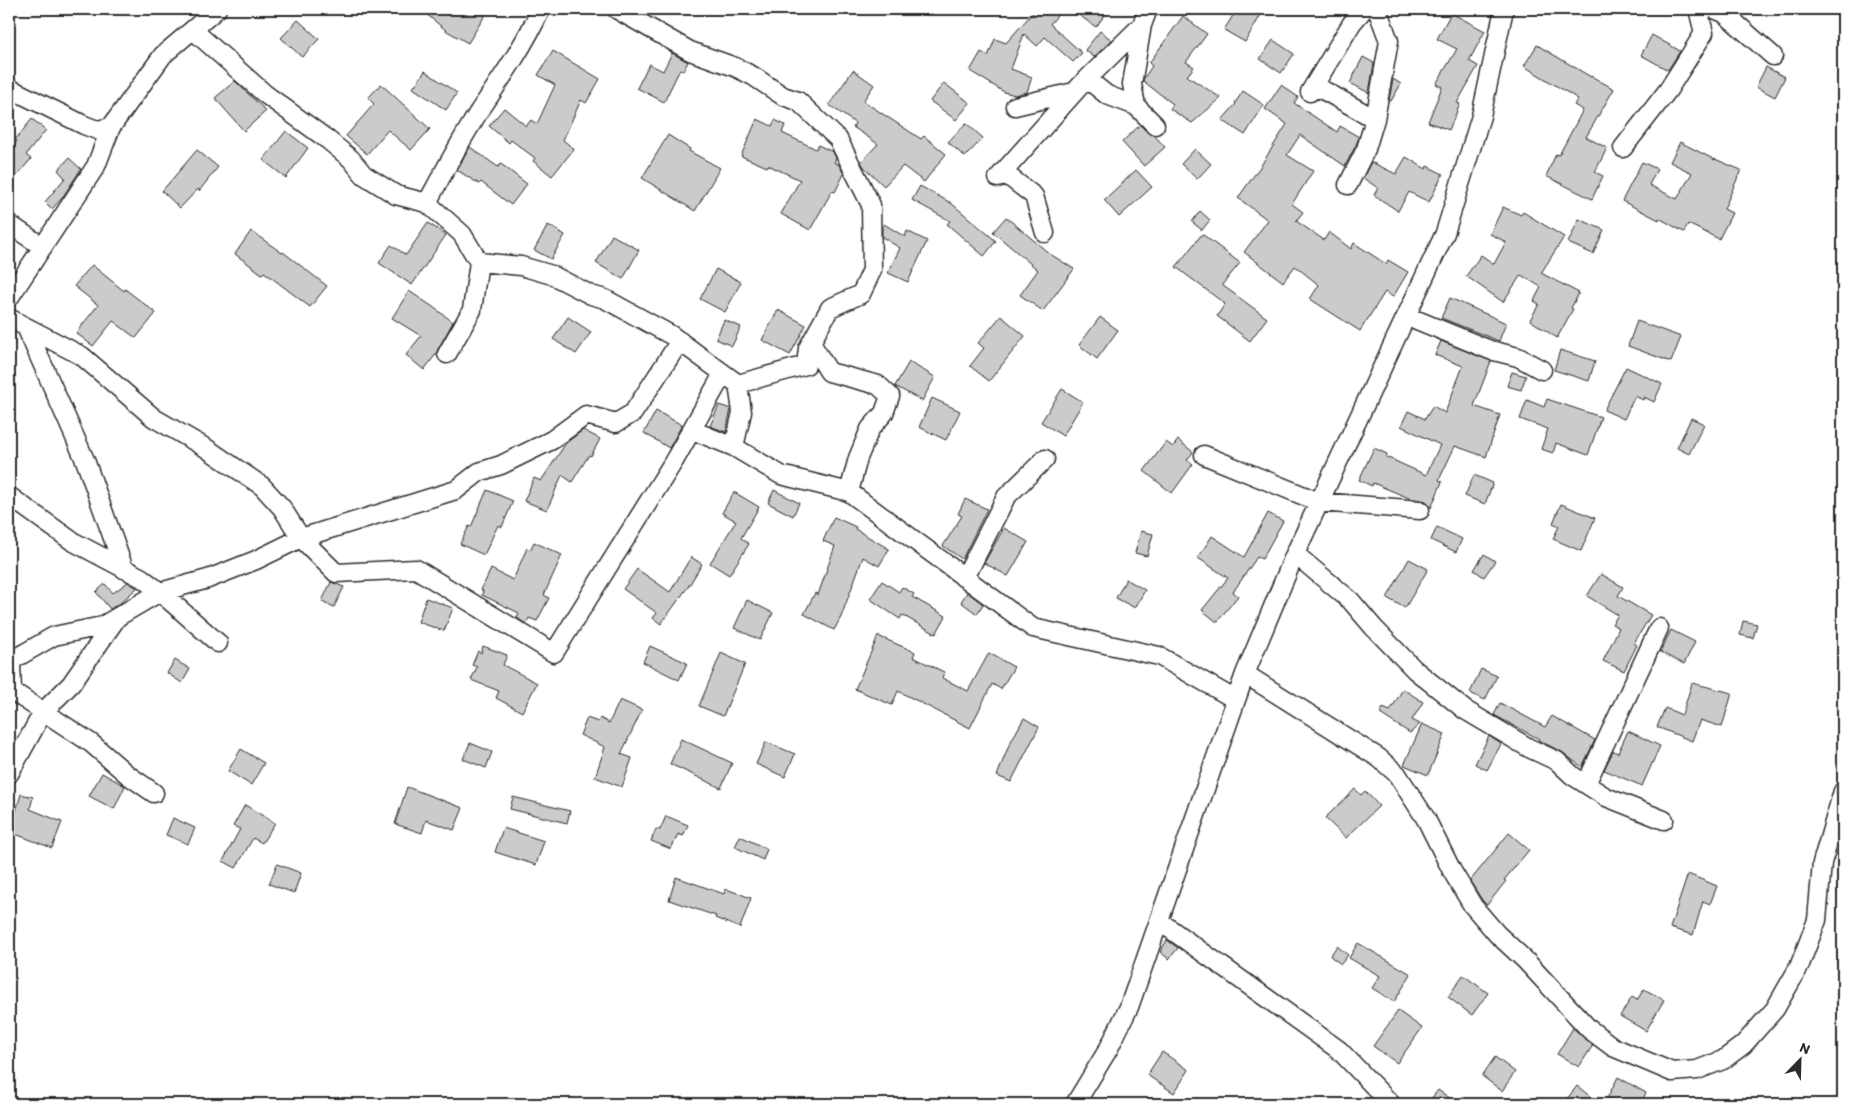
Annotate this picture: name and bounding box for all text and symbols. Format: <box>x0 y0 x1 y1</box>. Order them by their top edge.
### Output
north arrow <box>1774 1036 1824 1086</box>
text: N <box>1797 1039 1813 1058</box>

